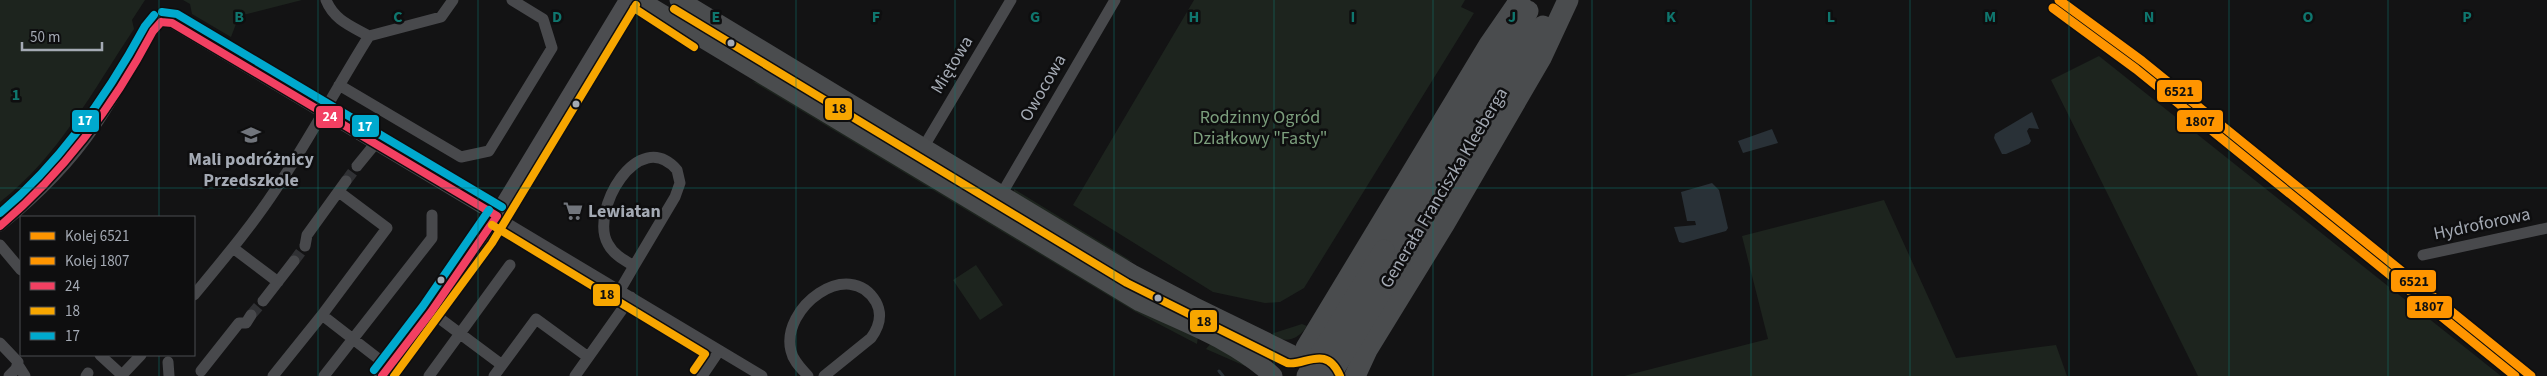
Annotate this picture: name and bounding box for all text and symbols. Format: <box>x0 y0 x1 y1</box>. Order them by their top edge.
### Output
text: B <box>234 6 244 28</box>
text: C <box>393 6 403 28</box>
text: D <box>552 6 562 28</box>
text: E <box>712 6 720 28</box>
text: F <box>872 6 880 28</box>
text: G <box>1030 6 1040 28</box>
text: H <box>1189 6 1199 28</box>
text: I <box>1351 6 1355 28</box>
text: J <box>1508 6 1516 28</box>
text: K <box>1666 6 1676 28</box>
text: L <box>1827 6 1835 28</box>
text: M <box>1984 6 1996 28</box>
text: N <box>2144 6 2154 28</box>
text: O <box>2303 6 2314 28</box>
text: P <box>2462 6 2472 28</box>
scale bar <box>22 20 102 52</box>
text: 50 m <box>30 27 60 48</box>
street label: Miętowa <box>925 31 979 99</box>
unlabelled marker <box>726 38 736 48</box>
street label: Owocowa <box>1014 50 1072 126</box>
line badge: 6521 <box>2156 79 2203 103</box>
text: 6521 <box>2164 82 2194 102</box>
street label: Generała Franciszka Kleeberga <box>1374 83 1514 293</box>
text: 1 <box>12 84 20 106</box>
line badge: 18 <box>824 97 853 121</box>
unlabelled marker <box>571 99 581 109</box>
text: 18 <box>832 99 846 119</box>
line badge: 24 <box>315 105 344 129</box>
park label: Rodzinny Ogród Działkowy "Fasty" <box>1192 105 1328 151</box>
text: 24 <box>323 107 338 127</box>
line badge: 17 <box>71 109 100 133</box>
line badge: 1807 <box>2176 109 2224 133</box>
text: 17 <box>78 111 92 131</box>
text: 1807 <box>2185 112 2215 132</box>
line badge: 17 <box>351 114 380 138</box>
text: 17 <box>358 117 372 137</box>
school or university icon: Mali podróżnicy Przedszkole <box>240 124 262 146</box>
place label: Mali podróżnicy Przedszkole <box>188 147 314 193</box>
place label: Lewiatan <box>588 199 661 224</box>
supermarket icon: Lewiatan <box>562 200 584 222</box>
street label: Hydroforowa <box>2431 202 2533 246</box>
legend <box>20 216 195 356</box>
text: Kolej 6521 <box>65 226 130 247</box>
text: Kolej 1807 <box>65 251 130 272</box>
line badge: 6521 <box>2390 269 2437 293</box>
text: 6521 <box>2399 272 2429 292</box>
unlabelled marker <box>436 275 446 285</box>
text: 24 <box>65 276 80 297</box>
line badge: 18 <box>592 283 621 307</box>
text: 18 <box>600 285 614 305</box>
unlabelled marker <box>1153 293 1163 303</box>
line badge: 1807 <box>2406 295 2453 319</box>
text: 1807 <box>2414 297 2444 317</box>
text: 18 <box>65 301 80 322</box>
line badge: 18 <box>1189 309 1218 333</box>
text: 18 <box>1197 312 1211 332</box>
text: 17 <box>65 326 80 347</box>

